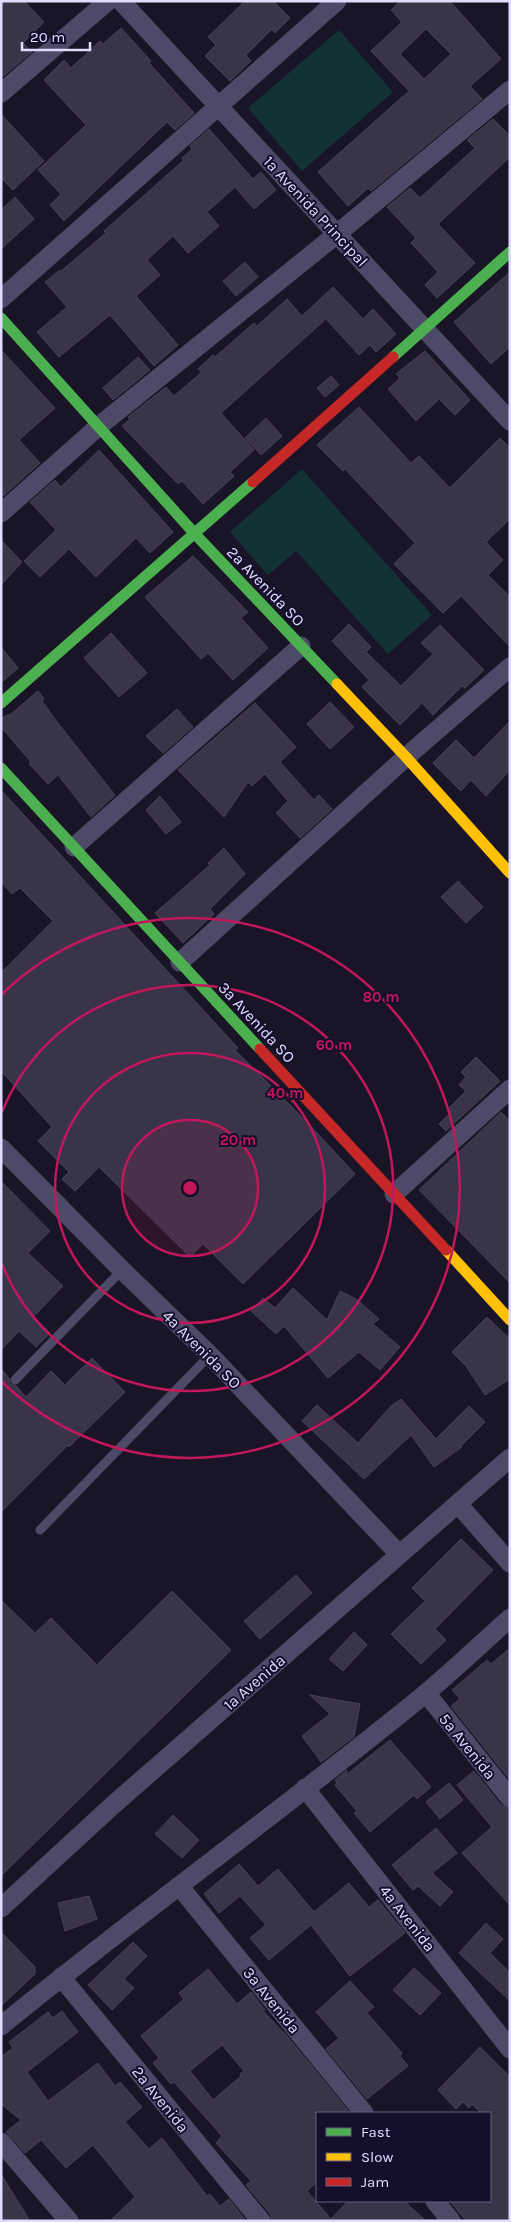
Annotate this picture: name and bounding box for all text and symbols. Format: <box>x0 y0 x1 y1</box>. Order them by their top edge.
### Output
scale bar <box>22 20 90 52</box>
text: 20 m <box>30 28 65 46</box>
street label: 1a Avenida Principal <box>260 152 372 271</box>
street label: 2a Avenida SO <box>223 543 308 630</box>
street label: 3a Avenida SO <box>214 978 299 1067</box>
text: 80 m <box>362 988 400 1006</box>
text: 60 m <box>316 1036 352 1054</box>
text: 40 m <box>267 1084 303 1102</box>
text: 20 m <box>220 1131 256 1149</box>
centre of rings <box>181 1179 199 1197</box>
street label: 4a Avenida SO <box>158 1306 245 1393</box>
street label: 1a Avenida <box>220 1650 289 1714</box>
street label: 5a Avenida <box>435 1709 500 1783</box>
street label: 4a Avenida <box>376 1881 440 1955</box>
street label: 3a Avenida <box>239 1963 304 2037</box>
street label: 2a Avenida <box>128 2062 193 2136</box>
legend <box>316 2112 491 2202</box>
text: Fast <box>361 2123 391 2141</box>
text: Slow <box>361 2148 393 2166</box>
text: Jam <box>361 2173 389 2191</box>

